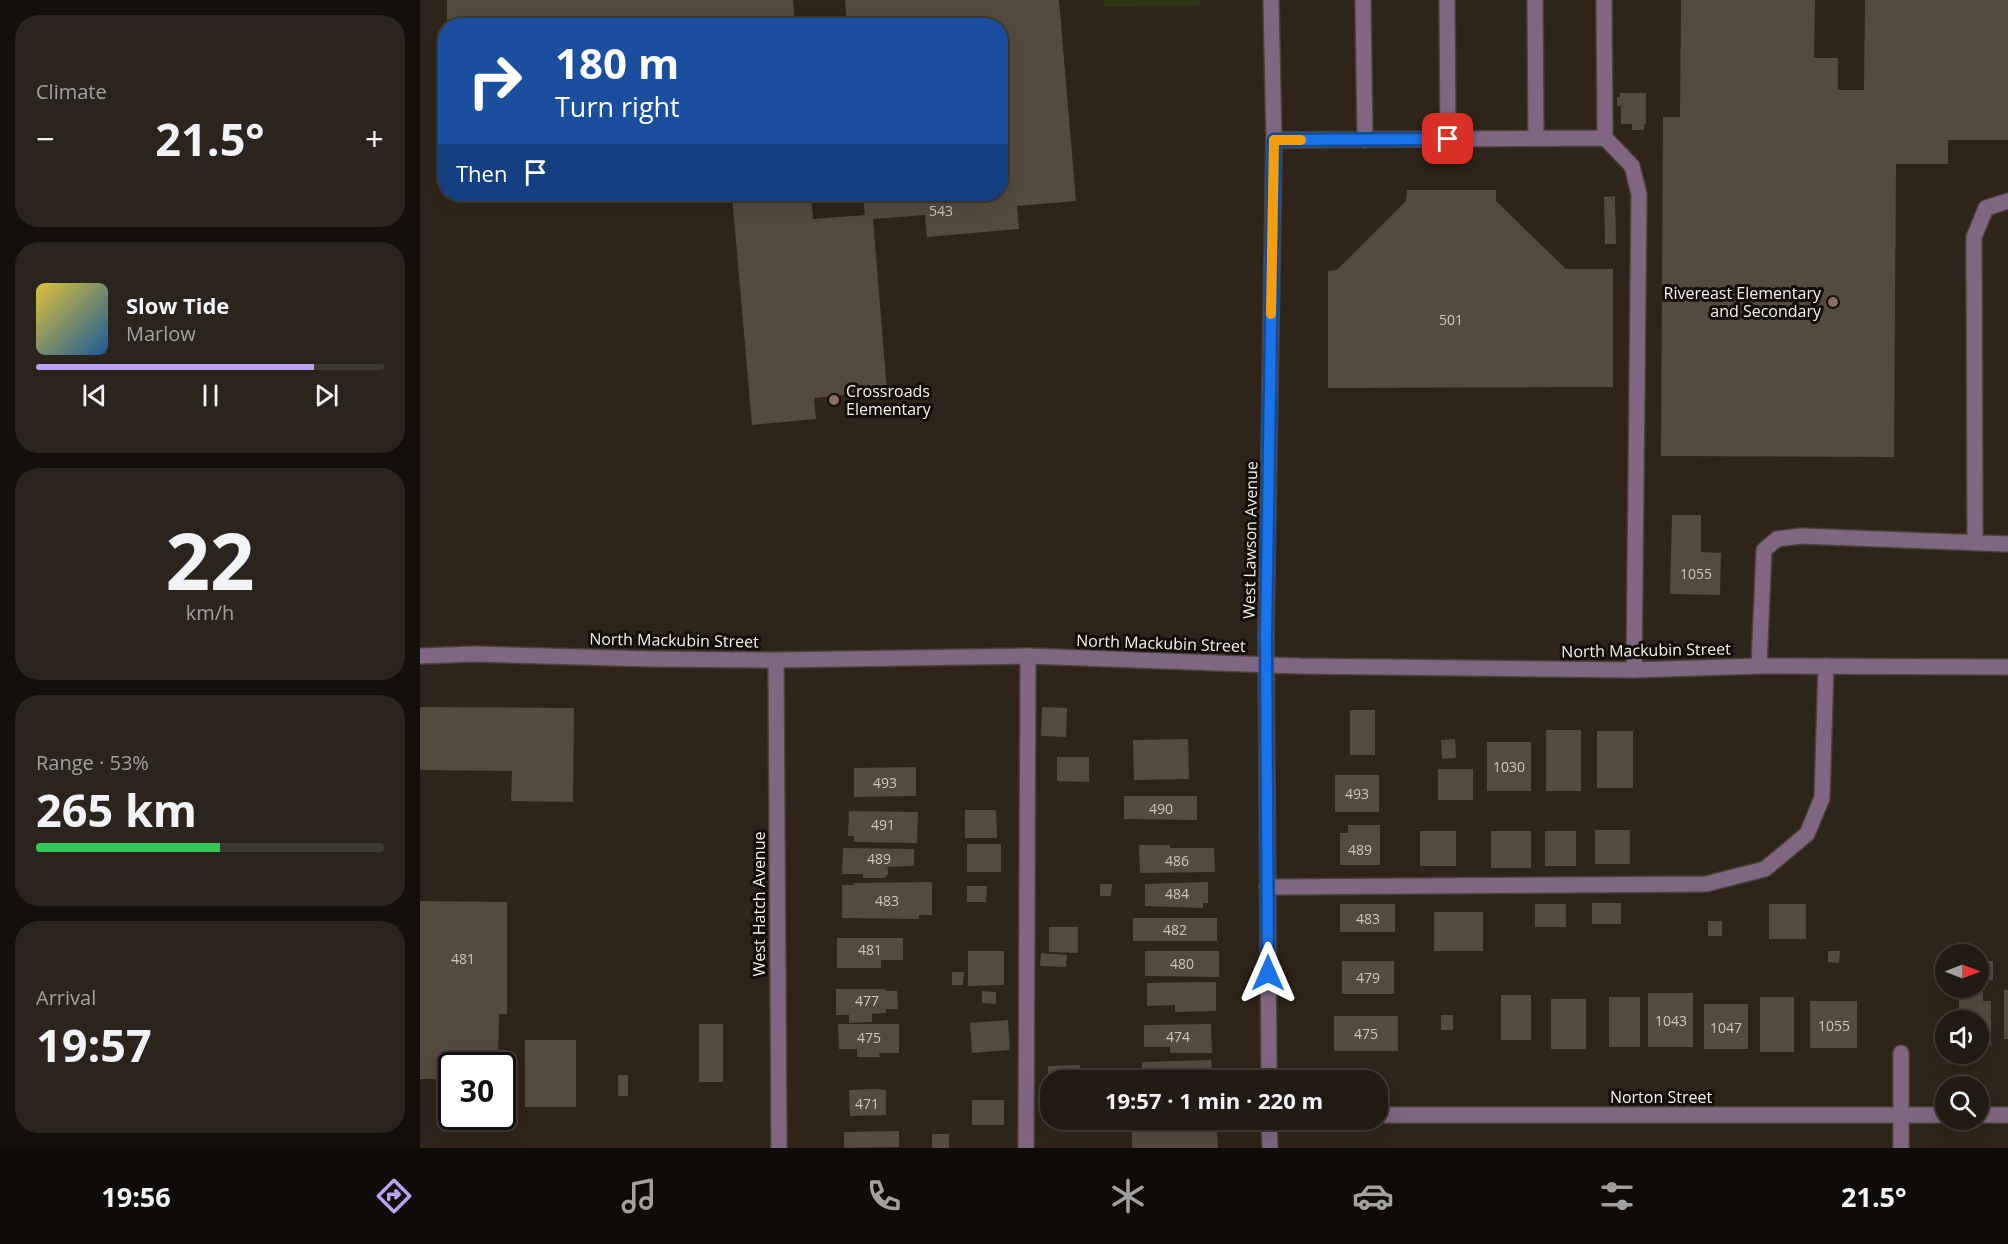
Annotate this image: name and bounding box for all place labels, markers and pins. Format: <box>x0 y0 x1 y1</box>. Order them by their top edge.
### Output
pin <box>1422 113 1473 164</box>
place label: Rivereast Elementary and Secondary <box>1664 282 1822 322</box>
marker: Rivereast Elementary and Secondary <box>1826 295 1840 309</box>
place label: Crossroads Elementary <box>846 380 932 420</box>
marker: Crossroads Elementary <box>827 393 841 407</box>

